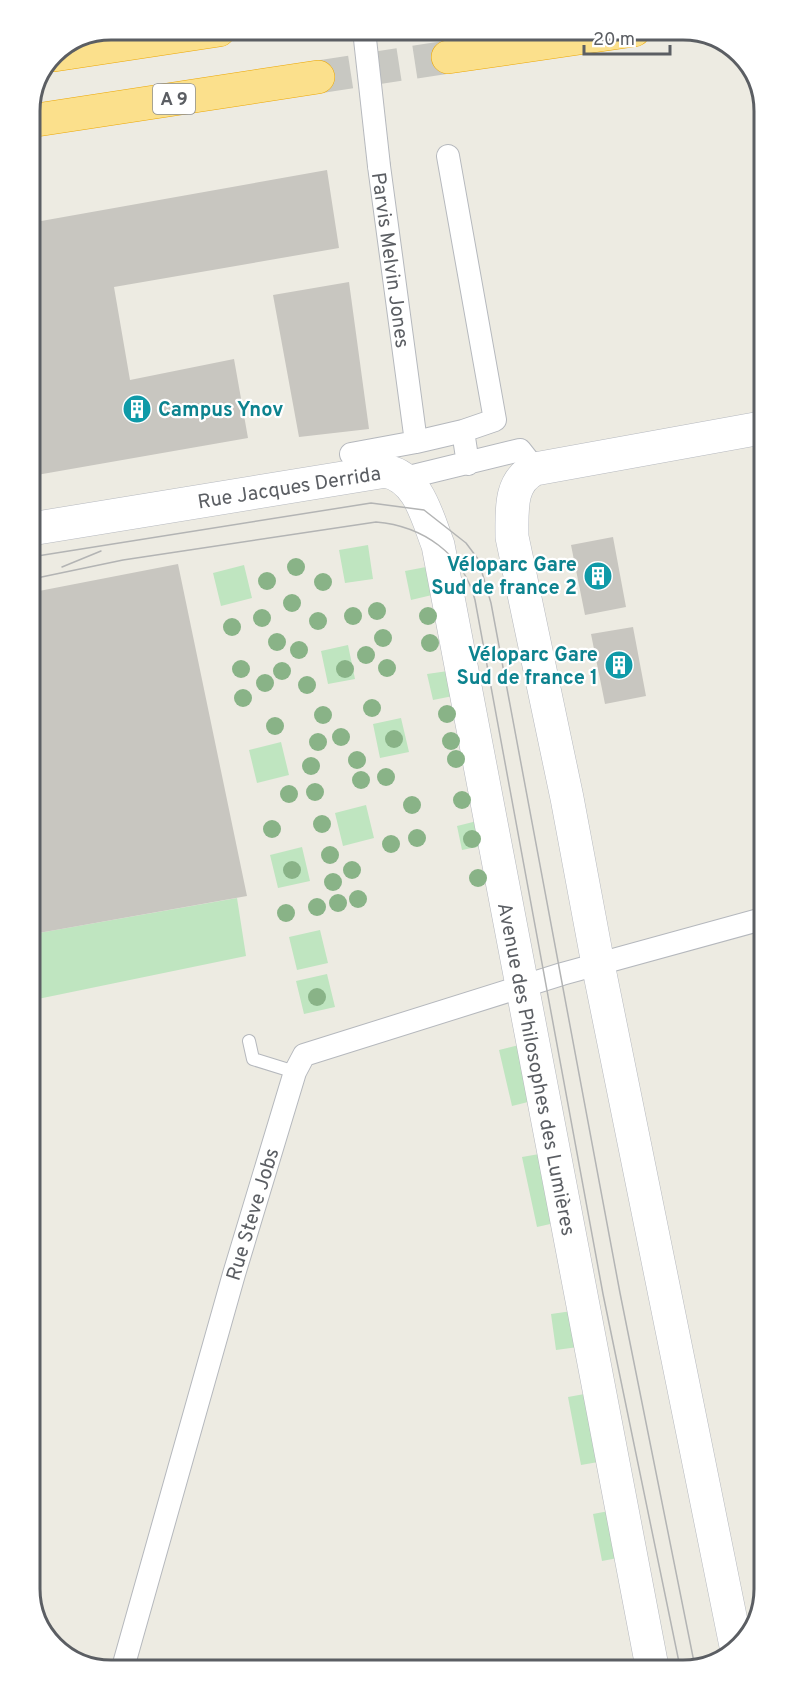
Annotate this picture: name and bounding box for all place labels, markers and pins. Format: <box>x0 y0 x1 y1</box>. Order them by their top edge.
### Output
building icon: Campus Ynov <box>121 393 153 425</box>
place label: Campus Ynov <box>158 398 283 424</box>
place label: Véloparc Gare Sud de france 2 <box>431 553 577 602</box>
building icon: Véloparc Gare Sud de france 2 <box>582 560 614 592</box>
place label: Véloparc Gare Sud de france 1 <box>456 643 598 692</box>
building icon: Véloparc Gare Sud de france 1 <box>603 649 635 681</box>

